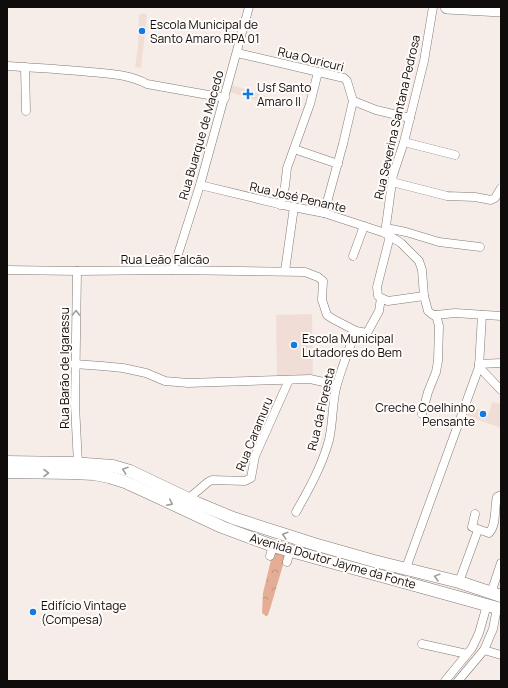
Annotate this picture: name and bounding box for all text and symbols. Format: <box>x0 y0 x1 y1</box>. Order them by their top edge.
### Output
place label: Escola Municipal de Santo Amaro RPA 01 <box>150 16 260 47</box>
marker: Escola Municipal de Santo Amaro RPA 01 <box>137 26 147 36</box>
street label: Rua Severina Santana Pedrosa <box>370 33 424 201</box>
street label: Rua Ouricuri <box>276 43 346 75</box>
street label: Rua Buarque de Macedo <box>174 68 228 202</box>
place label: Usf Santo Amaro II <box>257 79 311 110</box>
marker: Usf Santo Amaro II <box>242 88 254 100</box>
street label: Rua José Penante <box>248 178 348 216</box>
street label: Rua Leão Falcão <box>121 251 209 268</box>
street label: Rua Barão de Igarassu <box>56 307 73 429</box>
one-way arrow <box>72 310 80 316</box>
place label: Escola Municipal Lutadores do Bem <box>302 330 402 361</box>
marker: Escola Municipal Lutadores do Bem <box>289 340 299 350</box>
street label: Rua da Floresta <box>303 366 339 452</box>
street label: Rua Caramuru <box>231 394 277 474</box>
place label: Creche Coelhinho Pensante <box>375 399 475 430</box>
marker: Creche Coelhinho Pensante <box>478 409 488 419</box>
one-way arrow <box>122 467 129 475</box>
one-way arrow <box>43 469 49 477</box>
one-way arrow <box>166 498 174 506</box>
street label: Avenida Doutor Jayme da Fonte <box>248 529 418 593</box>
one-way arrow <box>281 531 288 540</box>
one-way arrow <box>434 573 440 581</box>
place label: Edifício Vintage (Compesa) <box>41 597 126 628</box>
marker: Edifício Vintage (Compesa) <box>28 607 38 617</box>

